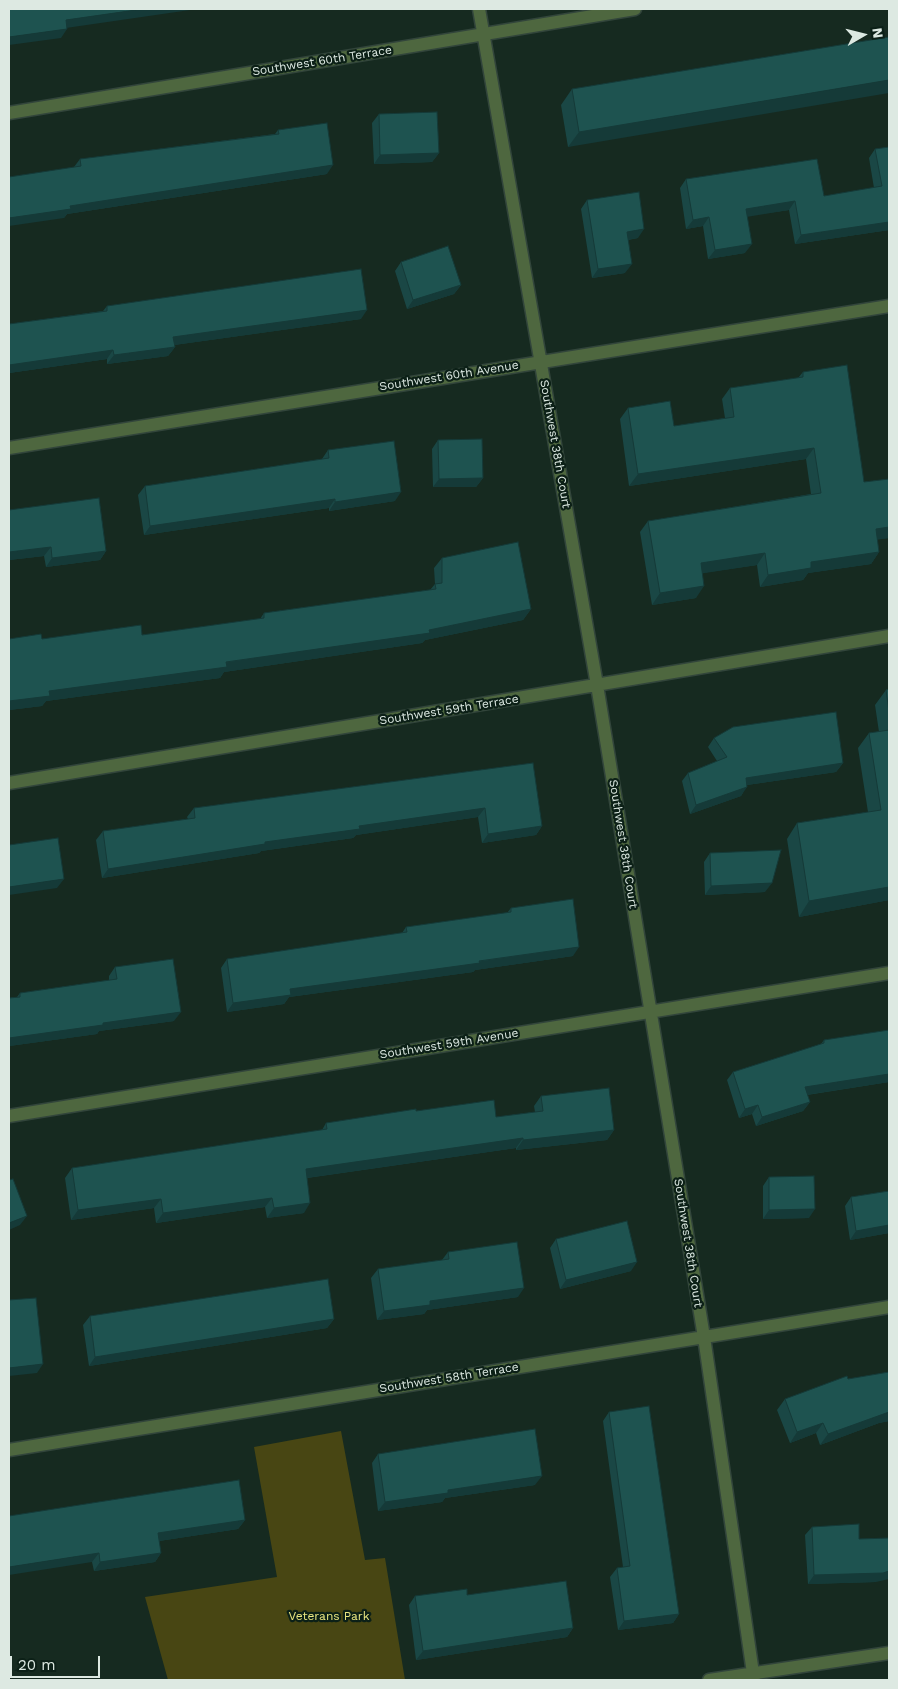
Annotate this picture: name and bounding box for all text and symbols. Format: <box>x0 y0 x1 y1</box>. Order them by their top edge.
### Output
north arrow <box>838 10 888 60</box>
text: N <box>869 27 886 39</box>
street label: Southwest 60th Terrace <box>251 43 393 79</box>
street label: Southwest 60th Avenue <box>378 358 520 394</box>
street label: Southwest 38th Court <box>537 379 573 509</box>
street label: Southwest 59th Terrace <box>378 692 520 728</box>
street label: Southwest 38th Court <box>606 779 640 909</box>
street label: Southwest 59th Avenue <box>379 1026 519 1062</box>
street label: Southwest 38th Court <box>671 1178 705 1308</box>
street label: Southwest 58th Terrace <box>378 1360 520 1396</box>
park label: Veterans Park <box>288 1609 370 1623</box>
scale bar <box>12 1646 102 1678</box>
text: 20 m <box>18 1656 56 1674</box>

